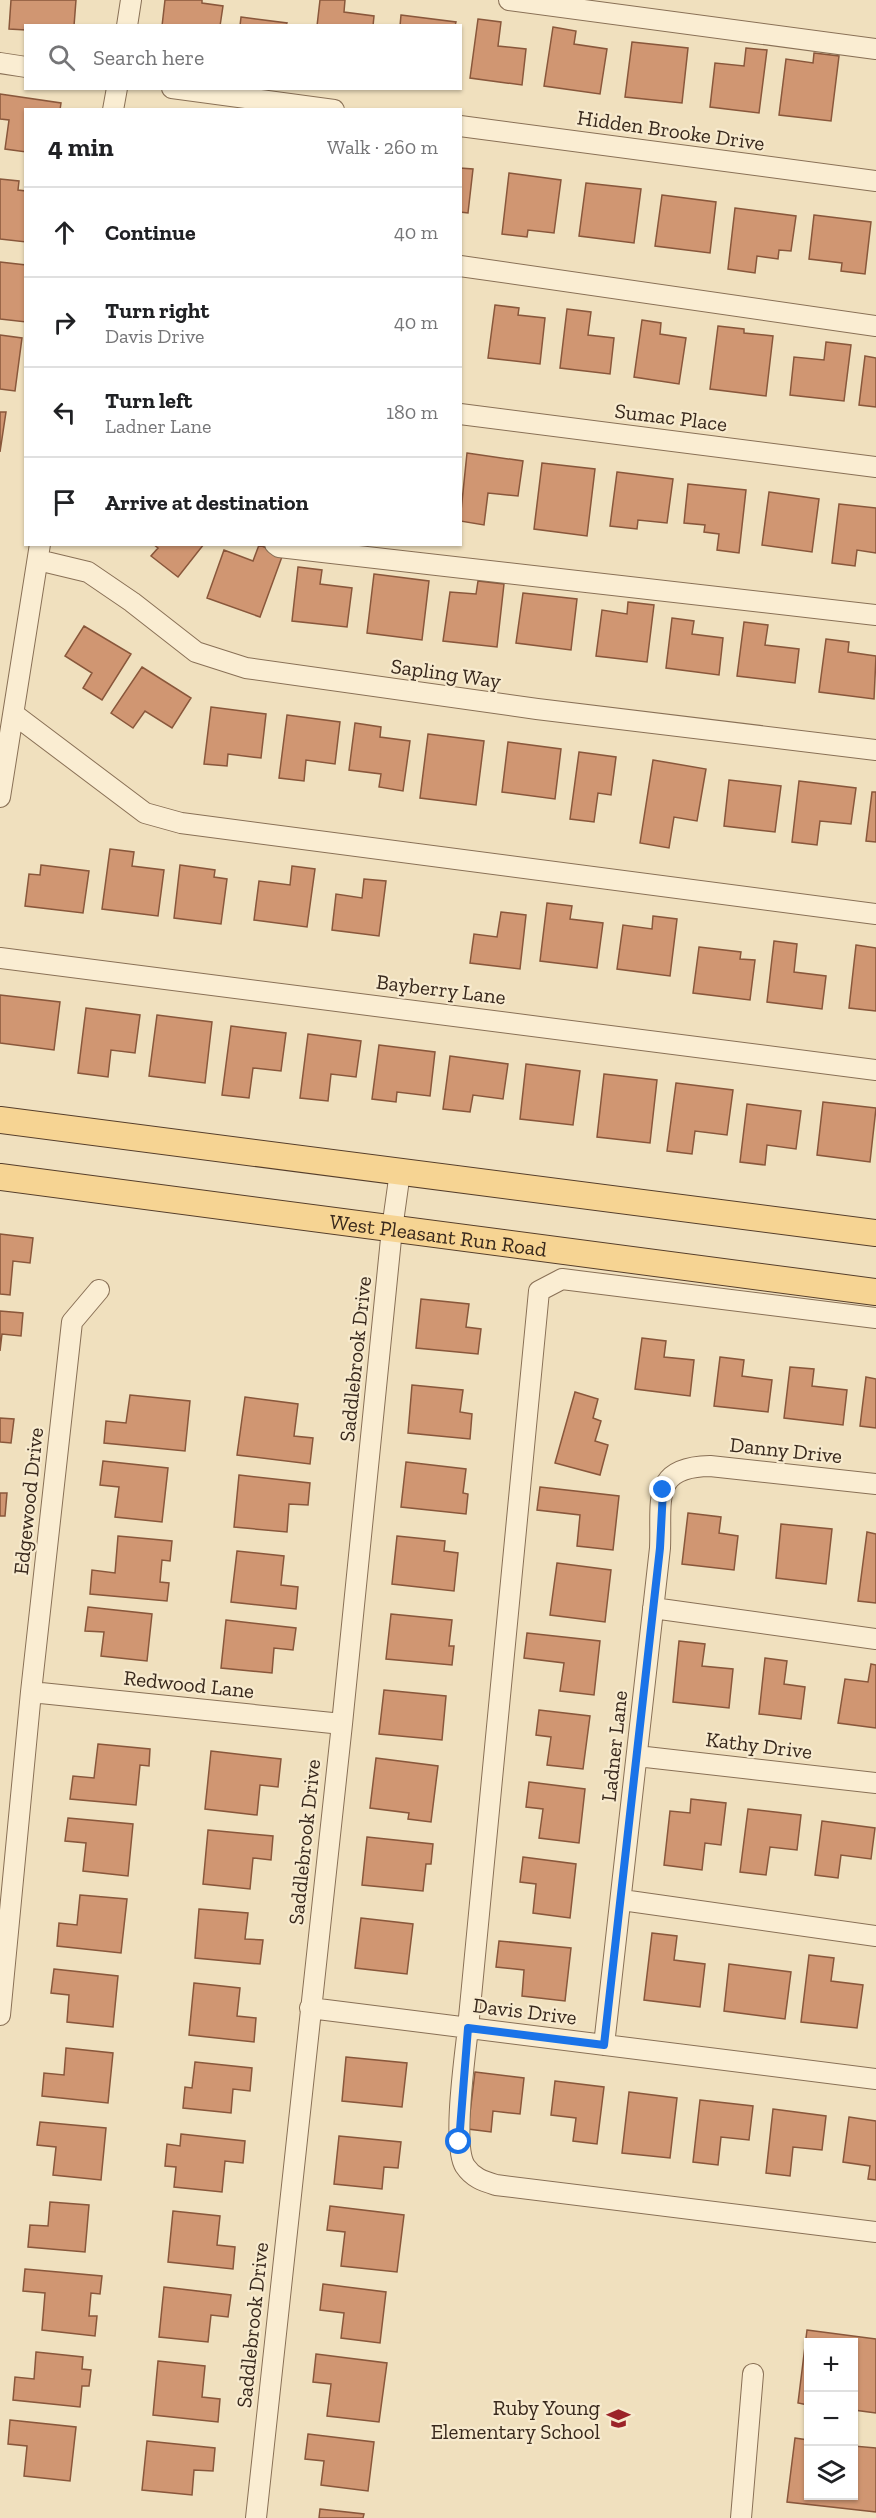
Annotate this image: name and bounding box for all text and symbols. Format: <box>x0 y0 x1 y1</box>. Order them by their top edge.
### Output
search box <box>24 24 462 90</box>
icon: search <box>45 41 78 74</box>
text: Search here <box>93 44 204 71</box>
street label: Hidden Brooke Drive <box>576 104 767 156</box>
text: 4 min <box>48 131 114 163</box>
text: Walk · 260 m <box>327 135 438 159</box>
icon: ahead <box>48 216 81 249</box>
text: Continue <box>105 219 196 246</box>
text: 40 m <box>394 220 438 244</box>
text: Turn right <box>105 297 209 324</box>
icon: right <box>48 306 81 339</box>
text: 40 m <box>394 310 438 334</box>
text: Davis Drive <box>105 324 204 348</box>
text: Turn left <box>105 387 192 414</box>
icon: left <box>48 396 81 429</box>
street label: Sumac Place <box>613 398 729 436</box>
text: 180 m <box>386 400 438 424</box>
text: Ladner Lane <box>105 414 211 438</box>
icon: arrive <box>48 486 81 519</box>
text: Arrive at destination <box>105 489 308 516</box>
street label: Sapling Way <box>389 653 503 693</box>
street label: Bayberry Lane <box>375 969 507 1009</box>
street label: West Pleasant Run Road <box>328 1208 549 1261</box>
street label: Saddlebrook Drive <box>334 1275 376 1443</box>
street label: Edgewood Drive <box>8 1426 48 1576</box>
street label: Danny Drive <box>729 1432 844 1468</box>
route end <box>649 1476 675 1502</box>
street label: Redwood Lane <box>122 1665 256 1703</box>
street label: Ladner Lane <box>596 1689 632 1803</box>
street label: Kathy Drive <box>704 1726 814 1764</box>
street label: Saddlebrook Drive <box>283 1758 325 1926</box>
street label: Davis Drive <box>472 1992 578 2030</box>
route start <box>445 2128 471 2154</box>
street label: Saddlebrook Drive <box>231 2241 273 2409</box>
map controls <box>804 2338 858 2500</box>
button: + <box>804 2338 858 2392</box>
button: − <box>804 2392 858 2446</box>
place label: Ruby Young Elementary School <box>431 2395 600 2444</box>
school or university icon: Ruby Young Elementary School <box>605 2406 631 2432</box>
button: layers <box>804 2446 858 2500</box>

